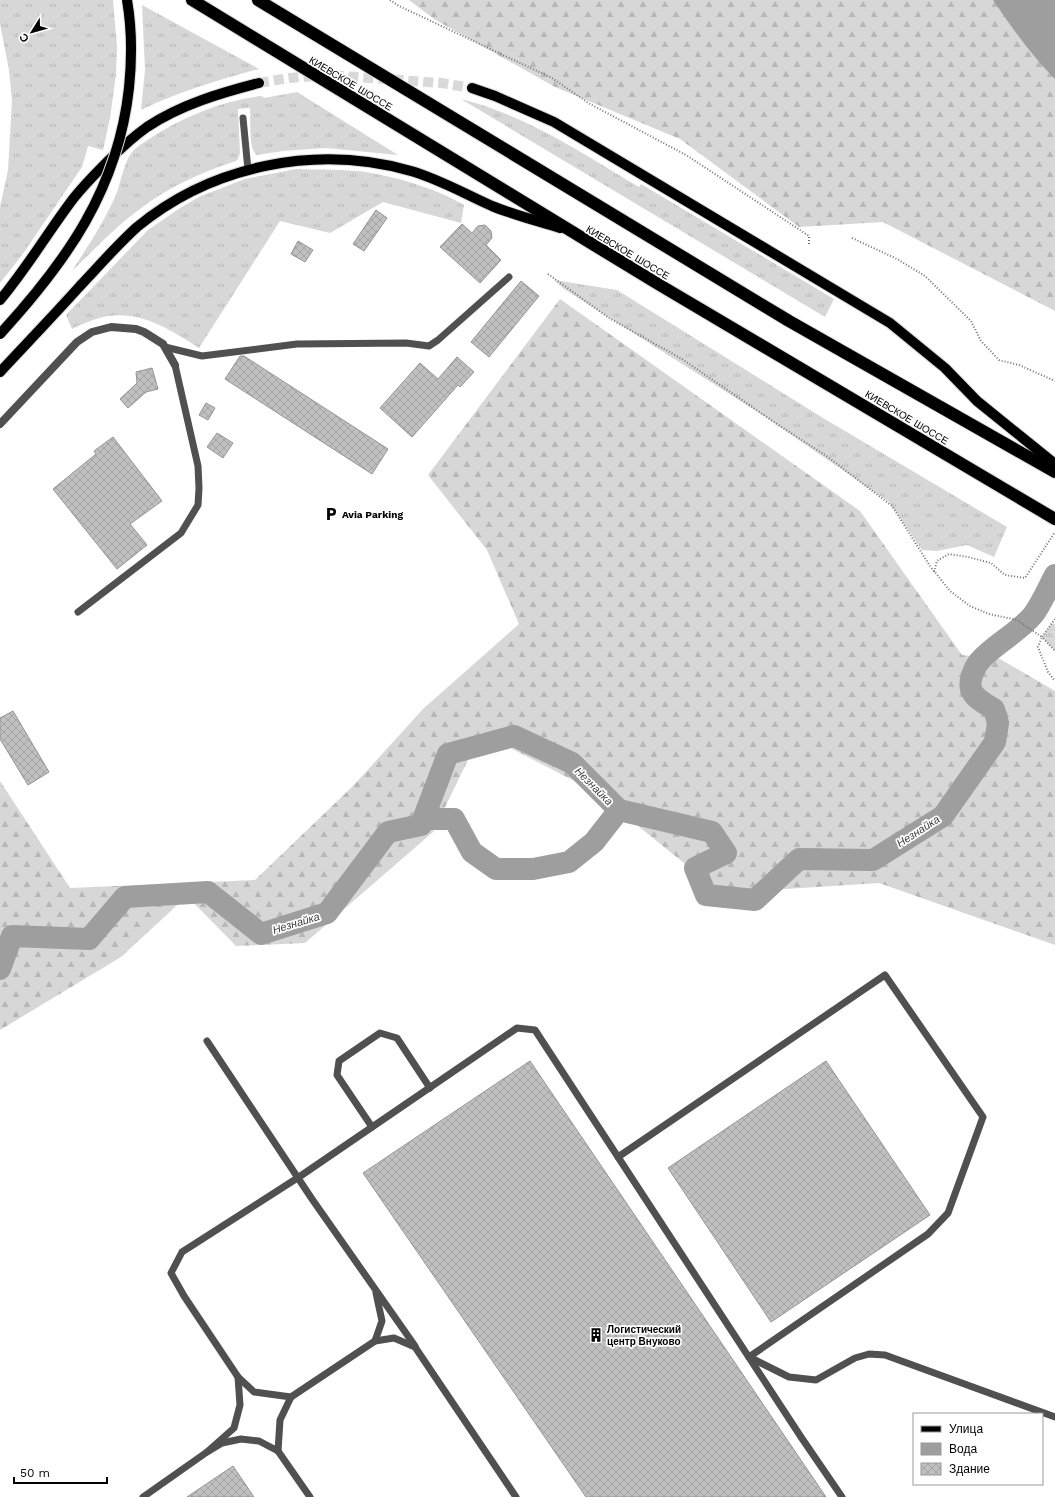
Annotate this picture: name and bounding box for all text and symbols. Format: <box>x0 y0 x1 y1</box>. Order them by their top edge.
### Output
north arrow <box>12 12 52 52</box>
text: С <box>17 31 32 45</box>
street label: КИЕВСКОЕ ШОССЕ <box>307 54 395 113</box>
street label: КИЕВСКОЕ ШОССЕ <box>584 223 672 282</box>
street label: КИЕВСКОЕ ШОССЕ <box>863 388 951 447</box>
parking icon: Avia Parking <box>323 506 339 522</box>
place label: Avia Parking <box>342 509 403 520</box>
water label: Незнайка <box>572 765 615 808</box>
water label: Незнайка <box>894 813 942 850</box>
water label: Незнайка <box>271 910 321 937</box>
place label: Логистический центр Внуково <box>607 1324 681 1347</box>
building icon: Логистический центр Внуково <box>588 1327 604 1343</box>
legend <box>913 1413 1043 1485</box>
text: Улица <box>949 1422 983 1436</box>
text: Вода <box>949 1442 977 1456</box>
scale bar <box>14 1459 107 1485</box>
text: Здание <box>949 1462 990 1476</box>
text: 50 m <box>20 1466 50 1480</box>

